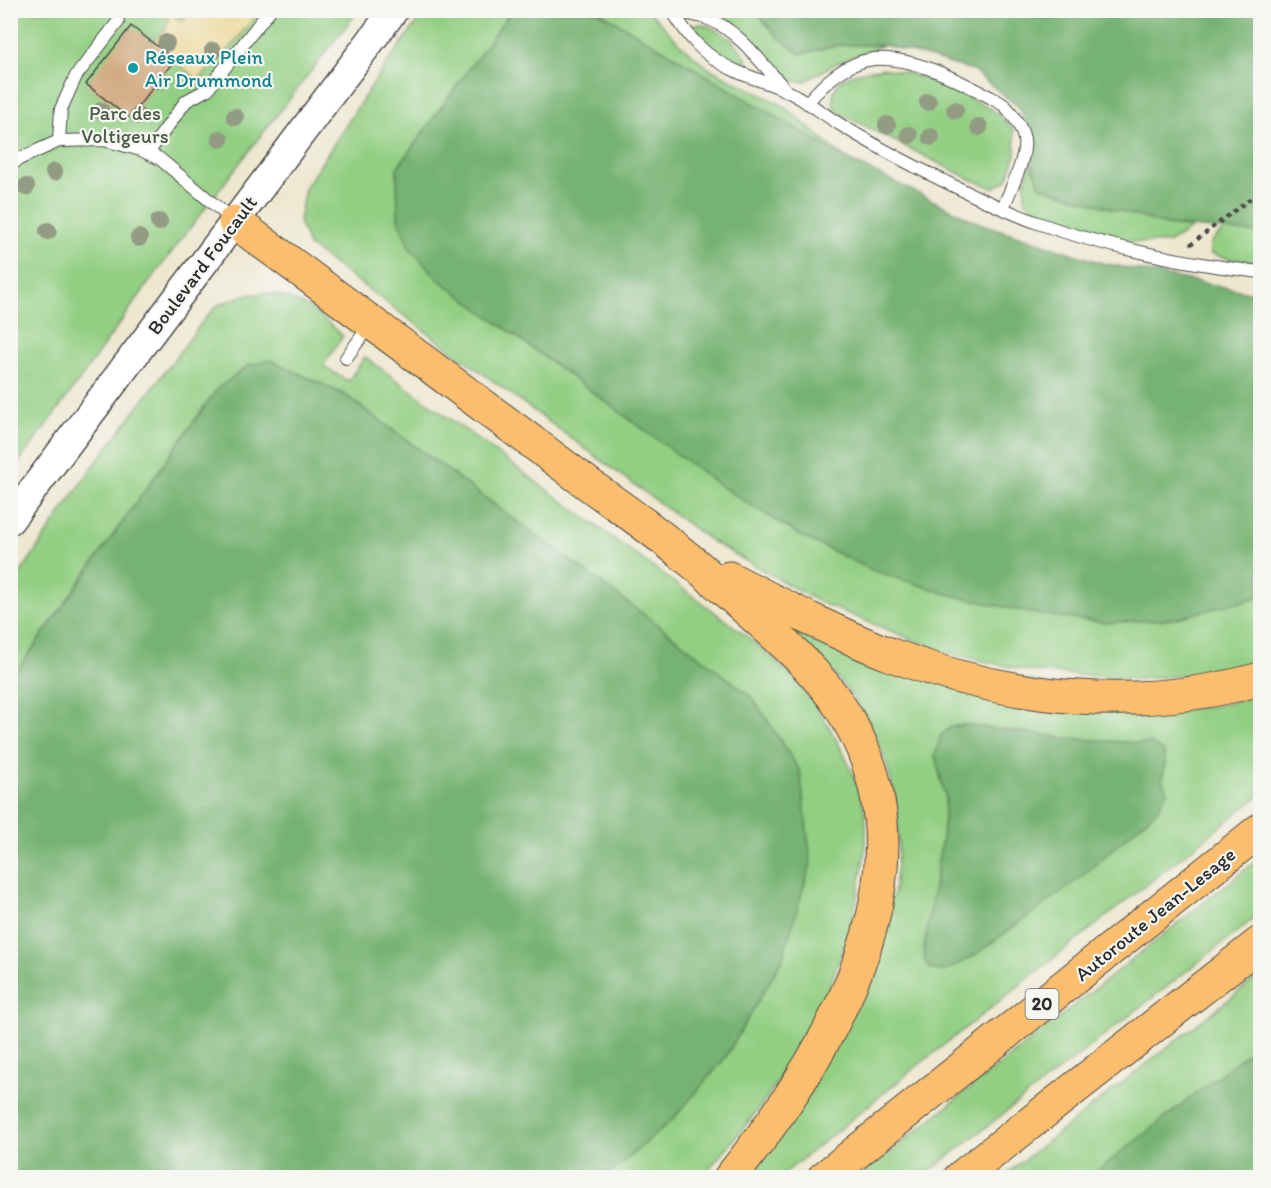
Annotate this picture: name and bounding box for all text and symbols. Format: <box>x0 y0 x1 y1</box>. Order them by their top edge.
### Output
place label: Réseaux Plein Air Drummond <box>145 45 273 92</box>
marker: Réseaux Plein Air Drummond <box>126 61 140 75</box>
park label: Parc des Voltigeurs <box>81 101 169 148</box>
street label: Boulevard Foucault <box>142 191 262 339</box>
street label: Autoroute Jean-Lesage <box>1070 842 1240 986</box>
road number: 20 <box>1026 989 1058 1019</box>

